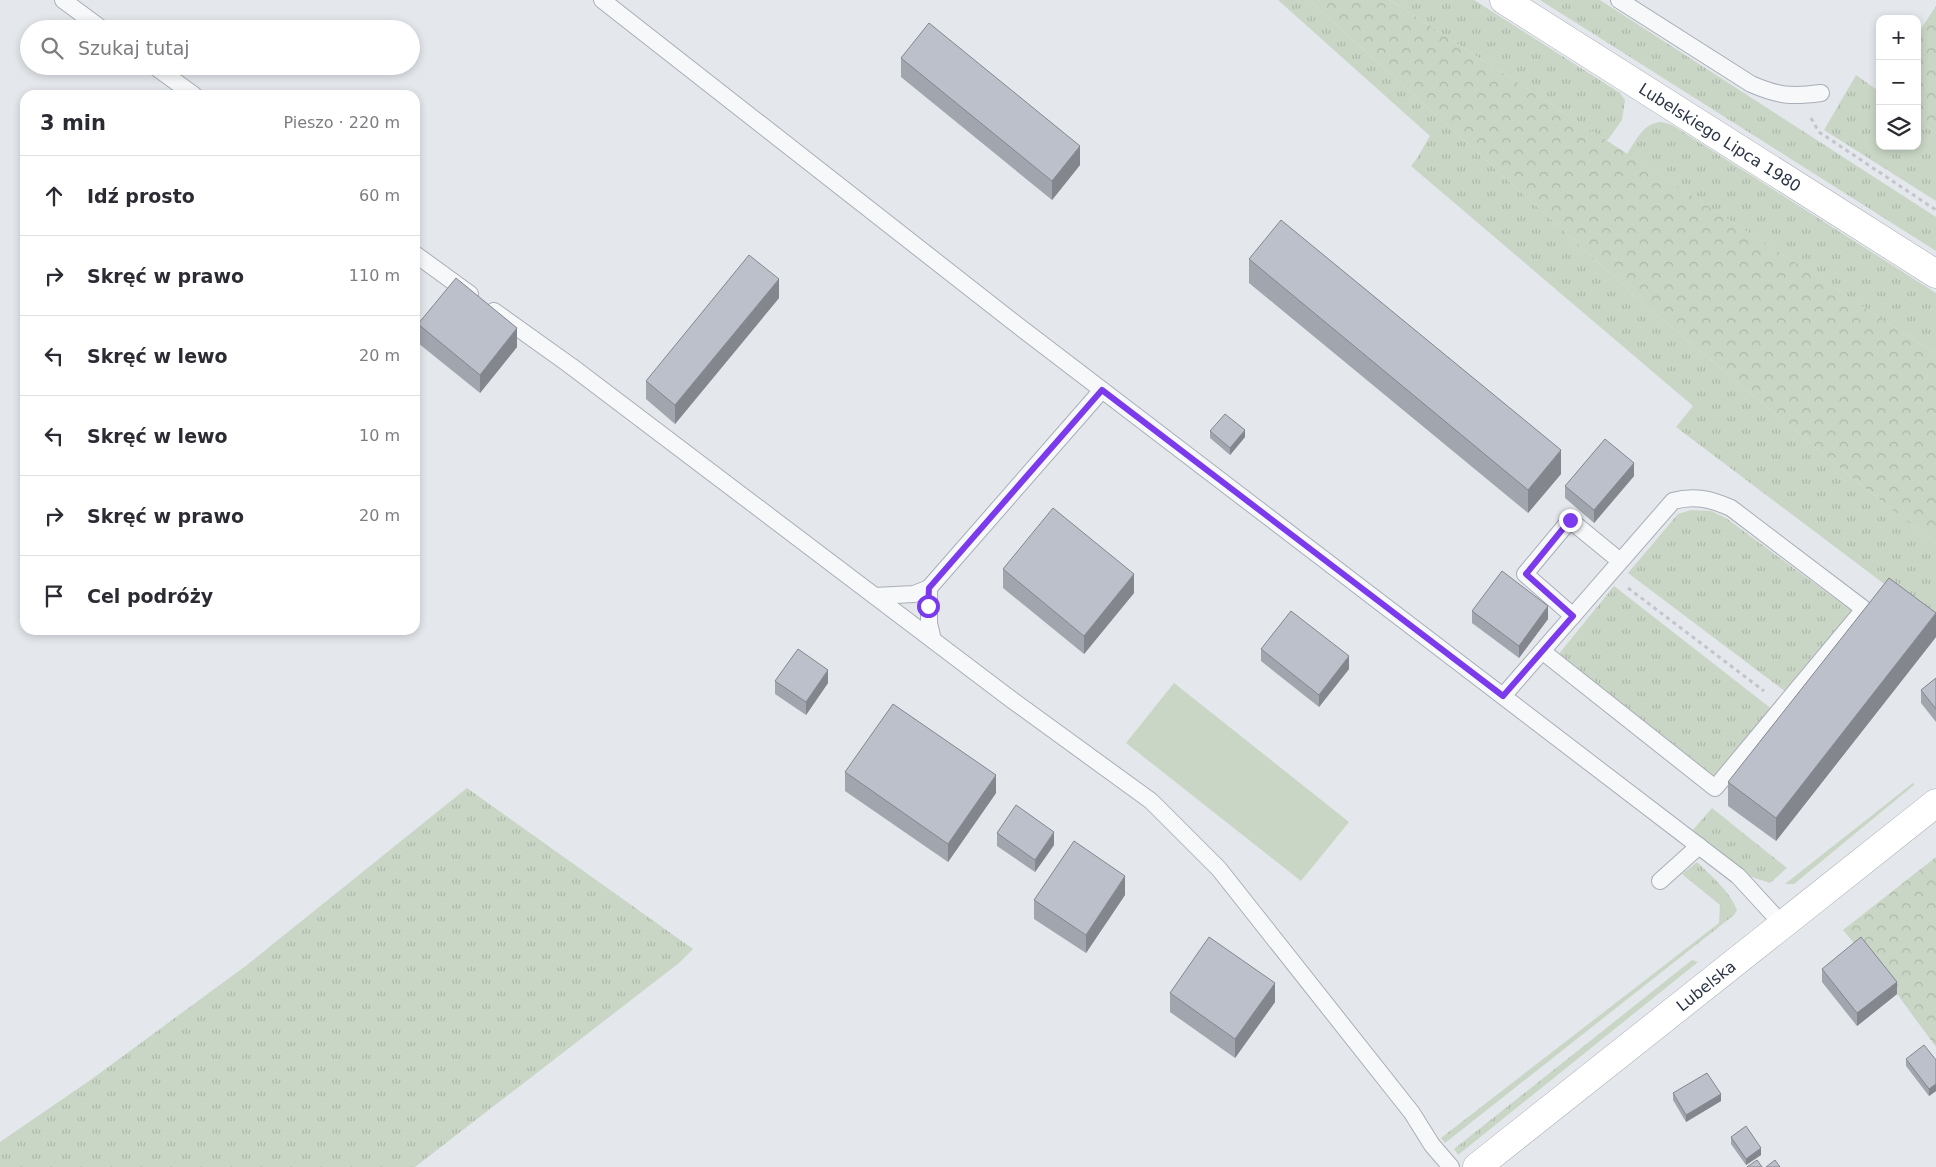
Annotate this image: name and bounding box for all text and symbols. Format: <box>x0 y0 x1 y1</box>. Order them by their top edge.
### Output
map controls <box>1876 15 1921 150</box>
button: + <box>1876 15 1921 60</box>
search box <box>20 20 420 75</box>
icon: search <box>38 34 66 62</box>
text: Szukaj tutaj <box>78 37 190 59</box>
button: − <box>1876 60 1921 105</box>
street label: Lubelskiego Lipca 1980 <box>1636 79 1805 196</box>
button: layers <box>1876 105 1921 150</box>
text: 3 min <box>40 111 106 135</box>
text: Pieszo · 220 m <box>283 113 400 132</box>
icon: ahead <box>40 182 68 210</box>
text: Idź prosto <box>87 185 195 207</box>
text: 60 m <box>359 186 400 205</box>
icon: right <box>40 262 68 290</box>
text: Skręć w prawo <box>87 265 244 287</box>
text: 110 m <box>349 266 400 285</box>
icon: left <box>40 342 68 370</box>
text: Skręć w lewo <box>87 345 228 367</box>
text: 20 m <box>359 346 400 365</box>
icon: left <box>40 422 68 450</box>
text: Skręć w lewo <box>87 425 228 447</box>
text: 10 m <box>359 426 400 445</box>
icon: right <box>40 502 68 530</box>
text: Skręć w prawo <box>87 505 244 527</box>
text: 20 m <box>359 506 400 525</box>
route end <box>1559 509 1582 532</box>
icon: arrive <box>40 582 68 610</box>
text: Cel podróży <box>87 585 213 607</box>
route start <box>917 595 940 618</box>
street label: Lubelska <box>1672 956 1739 1015</box>

